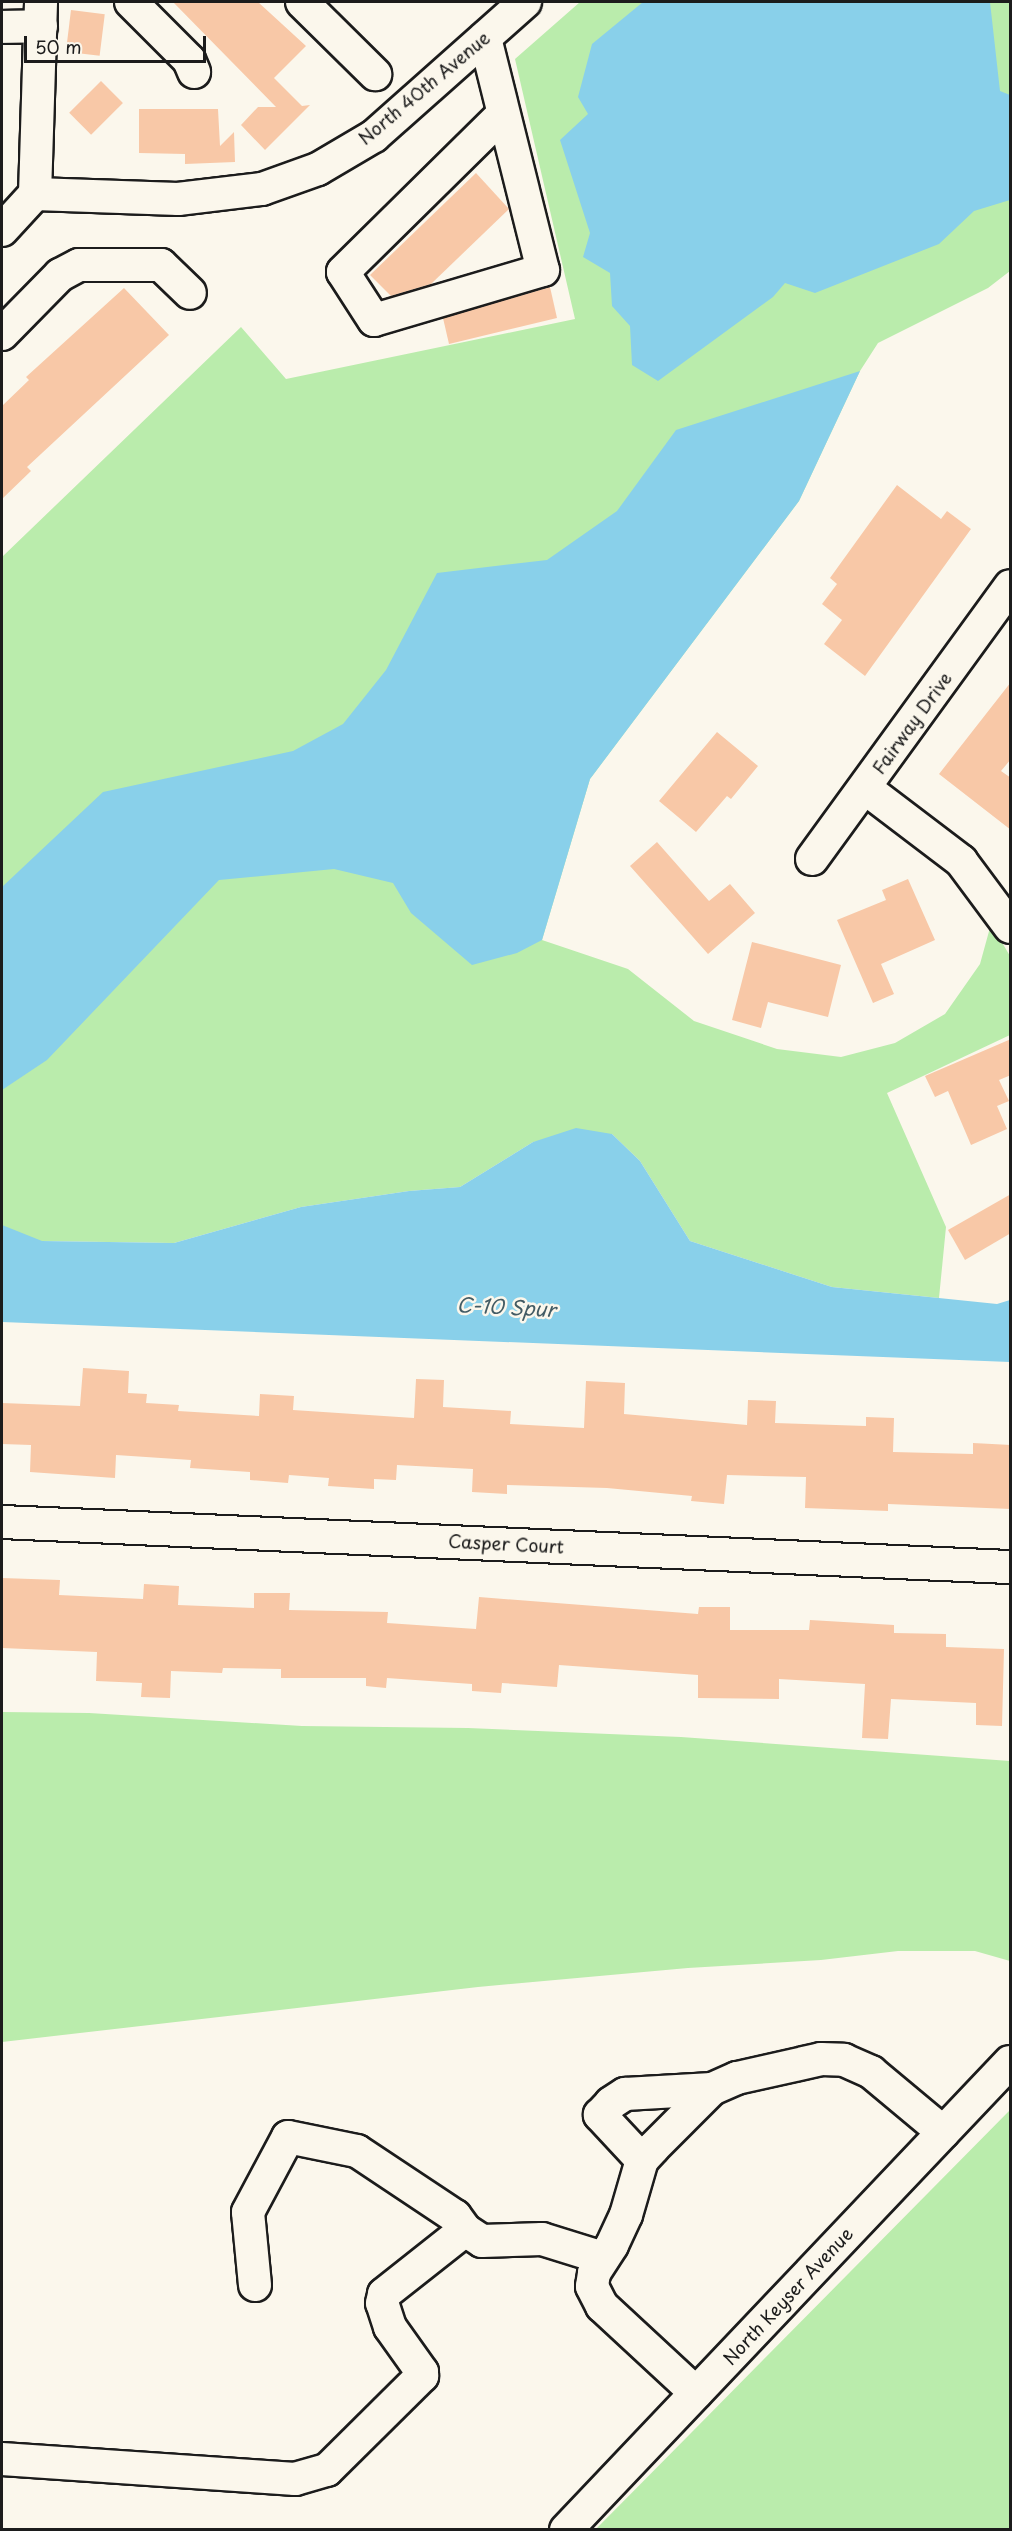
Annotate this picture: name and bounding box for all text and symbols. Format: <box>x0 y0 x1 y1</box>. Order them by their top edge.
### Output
scale bar <box>27 24 208 62</box>
street label: North 40th Avenue <box>353 26 495 150</box>
text: 50 m <box>35 33 82 60</box>
street label: Fairway Drive <box>868 668 956 778</box>
water label: C-10 Spur <box>455 1292 557 1322</box>
street label: Casper Court <box>447 1530 565 1558</box>
street label: North Keyser Avenue <box>718 2222 858 2370</box>

